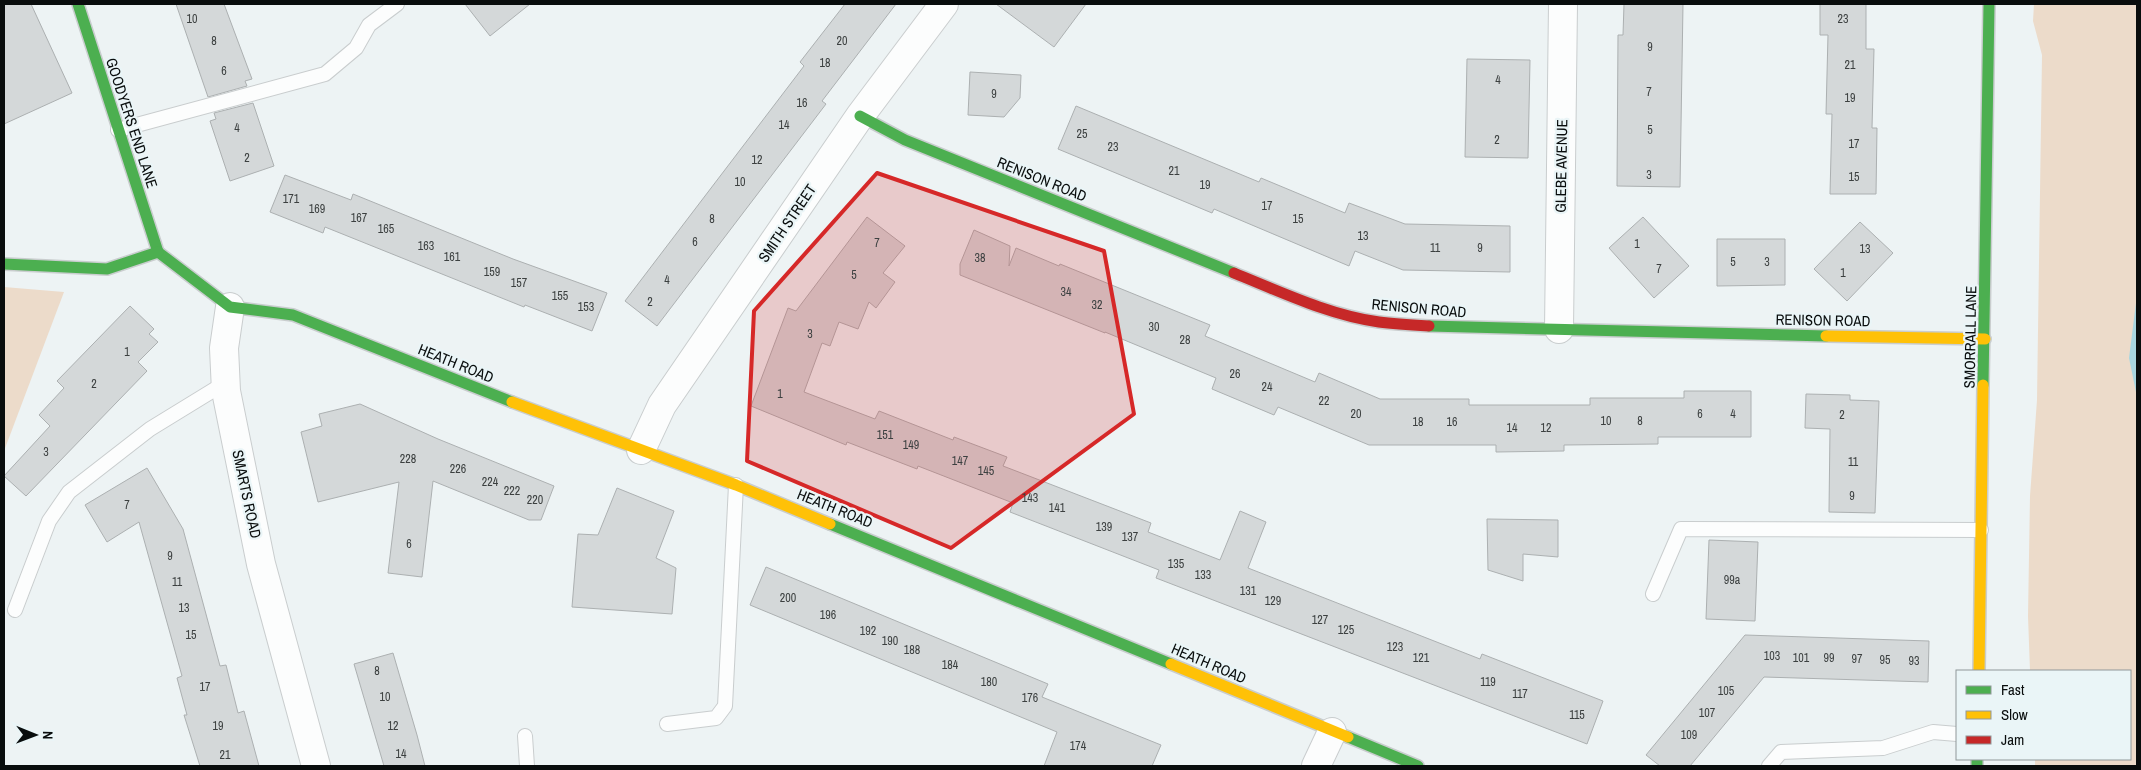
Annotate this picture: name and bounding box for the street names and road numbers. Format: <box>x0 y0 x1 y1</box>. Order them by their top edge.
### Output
street label: GOODYERS END LANE <box>101 55 163 191</box>
street label: GLEBE AVENUE <box>1550 119 1572 213</box>
street label: RENISON ROAD <box>994 151 1090 207</box>
street label: SMITH STREET <box>753 179 821 266</box>
street label: SMORRALL LANE <box>1959 285 1981 389</box>
street label: RENISON ROAD <box>1371 293 1467 323</box>
street label: RENISON ROAD <box>1775 309 1871 331</box>
street label: HEATH ROAD <box>415 338 497 388</box>
street label: SMARTS ROAD <box>227 448 267 540</box>
street label: HEATH ROAD <box>794 483 876 533</box>
street label: HEATH ROAD <box>1168 638 1250 688</box>

